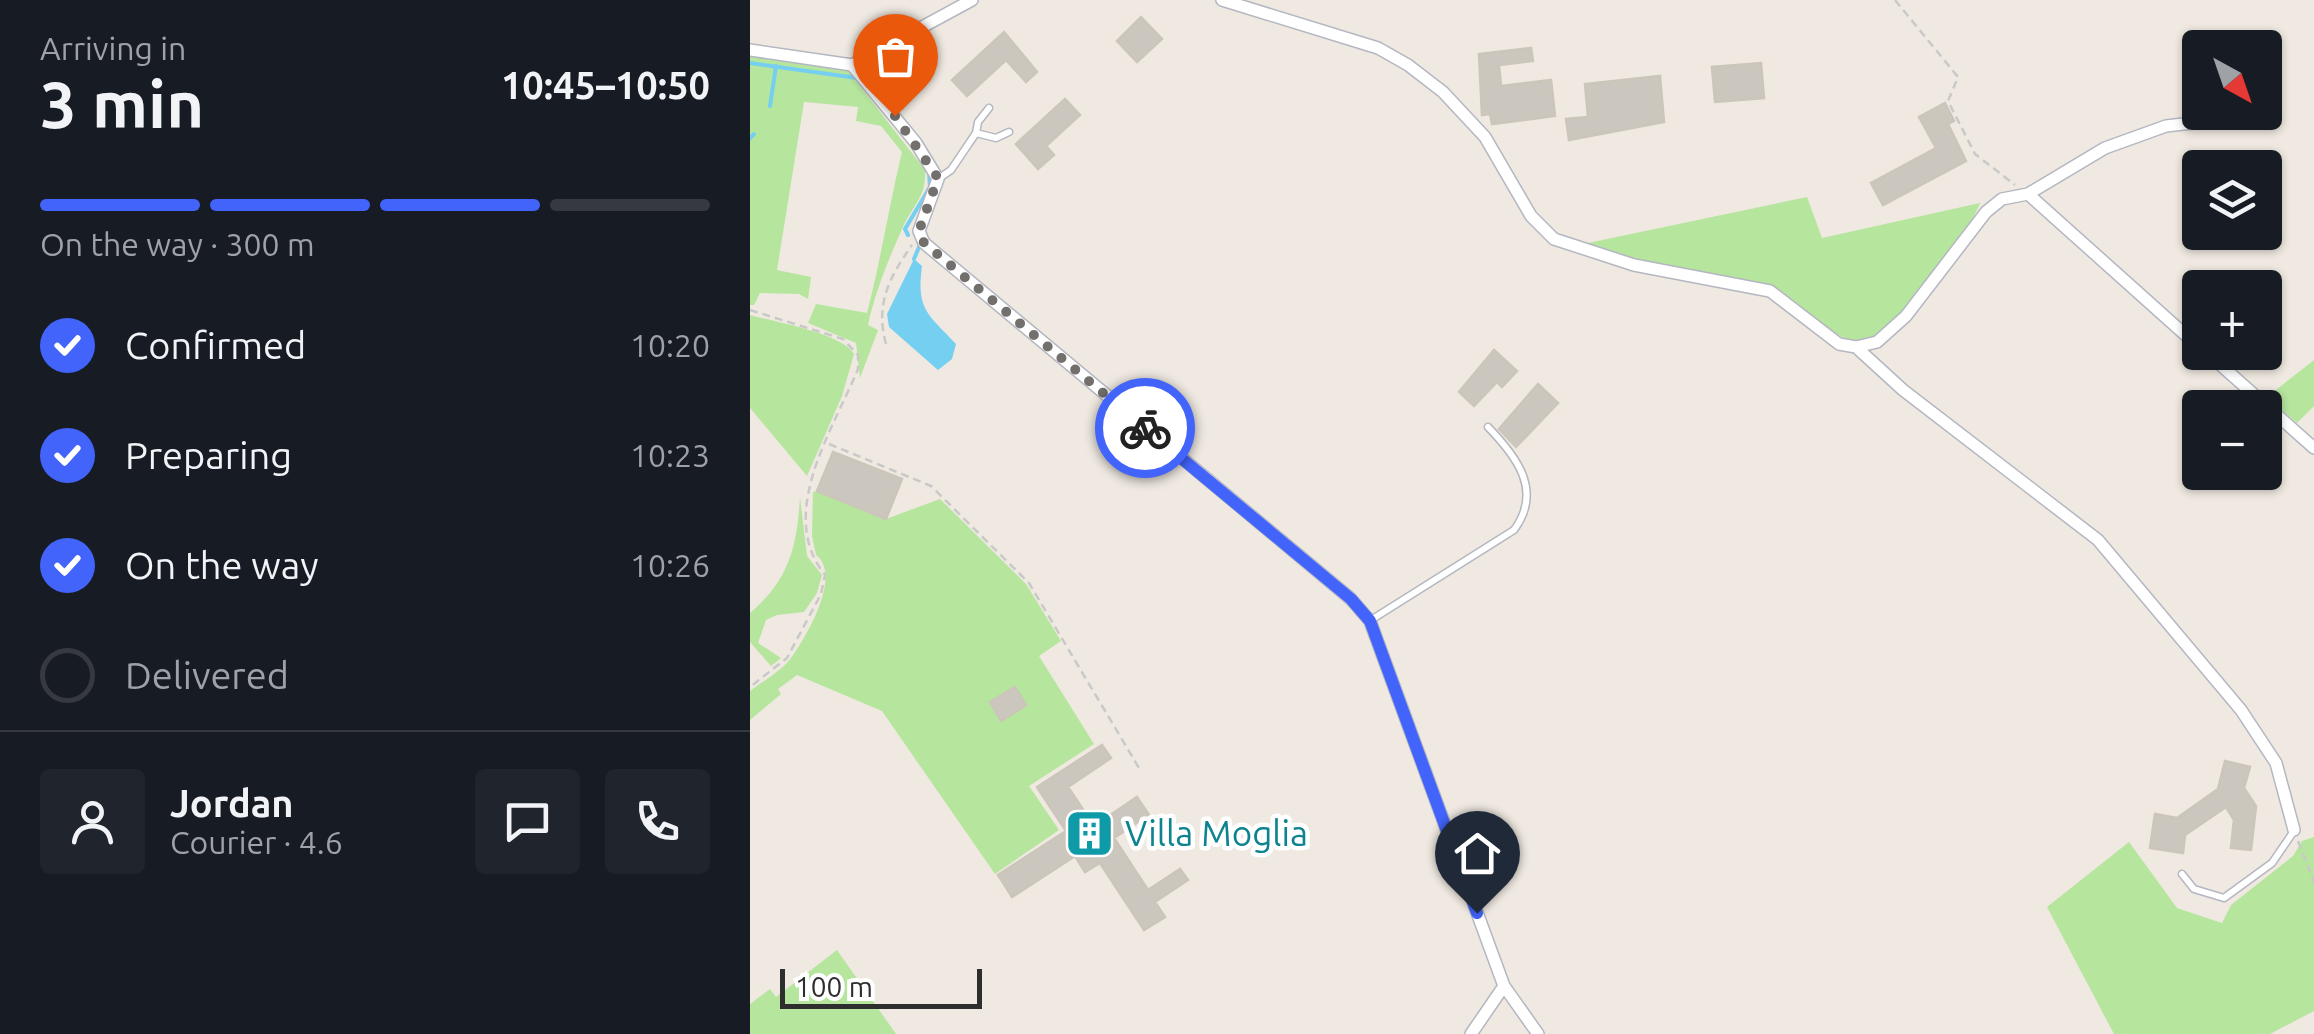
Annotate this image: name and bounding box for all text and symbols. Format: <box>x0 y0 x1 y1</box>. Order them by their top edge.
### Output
pin <box>853 14 938 117</box>
icon: bag <box>868 29 923 84</box>
text: Arriving in <box>40 30 186 66</box>
north arrow <box>2182 30 2282 130</box>
map controls <box>2182 30 2282 490</box>
text: 10:45–10:50 <box>501 64 710 106</box>
text: 3 min <box>40 67 204 140</box>
button: layers <box>2182 150 2282 250</box>
text: On the way · 300 m <box>40 226 315 262</box>
button: + <box>2182 270 2282 370</box>
icon: check <box>40 318 95 373</box>
text: Confirmed <box>125 324 306 366</box>
text: 10:20 <box>630 327 710 363</box>
courier <box>1095 378 1195 478</box>
button: − <box>2182 390 2282 490</box>
icon: bike <box>1118 401 1173 456</box>
icon: check <box>40 428 95 483</box>
text: Preparing <box>125 434 292 476</box>
text: 10:23 <box>630 437 710 473</box>
icon: check <box>40 538 95 593</box>
text: On the way <box>125 544 318 586</box>
text: 10:26 <box>630 547 710 583</box>
text: Delivered <box>125 654 289 696</box>
button: person <box>40 769 145 874</box>
button: chat <box>475 769 580 874</box>
button: phone <box>605 769 710 874</box>
text: Jordan <box>170 782 294 824</box>
building icon: Villa Moglia <box>1064 808 1116 860</box>
pin <box>1435 811 1520 914</box>
place label: Villa Moglia <box>1125 813 1308 853</box>
text: Courier · 4.6 <box>170 824 343 860</box>
icon: home <box>1450 826 1505 881</box>
scale bar <box>780 964 982 1008</box>
text: 100 m <box>795 971 873 1002</box>

